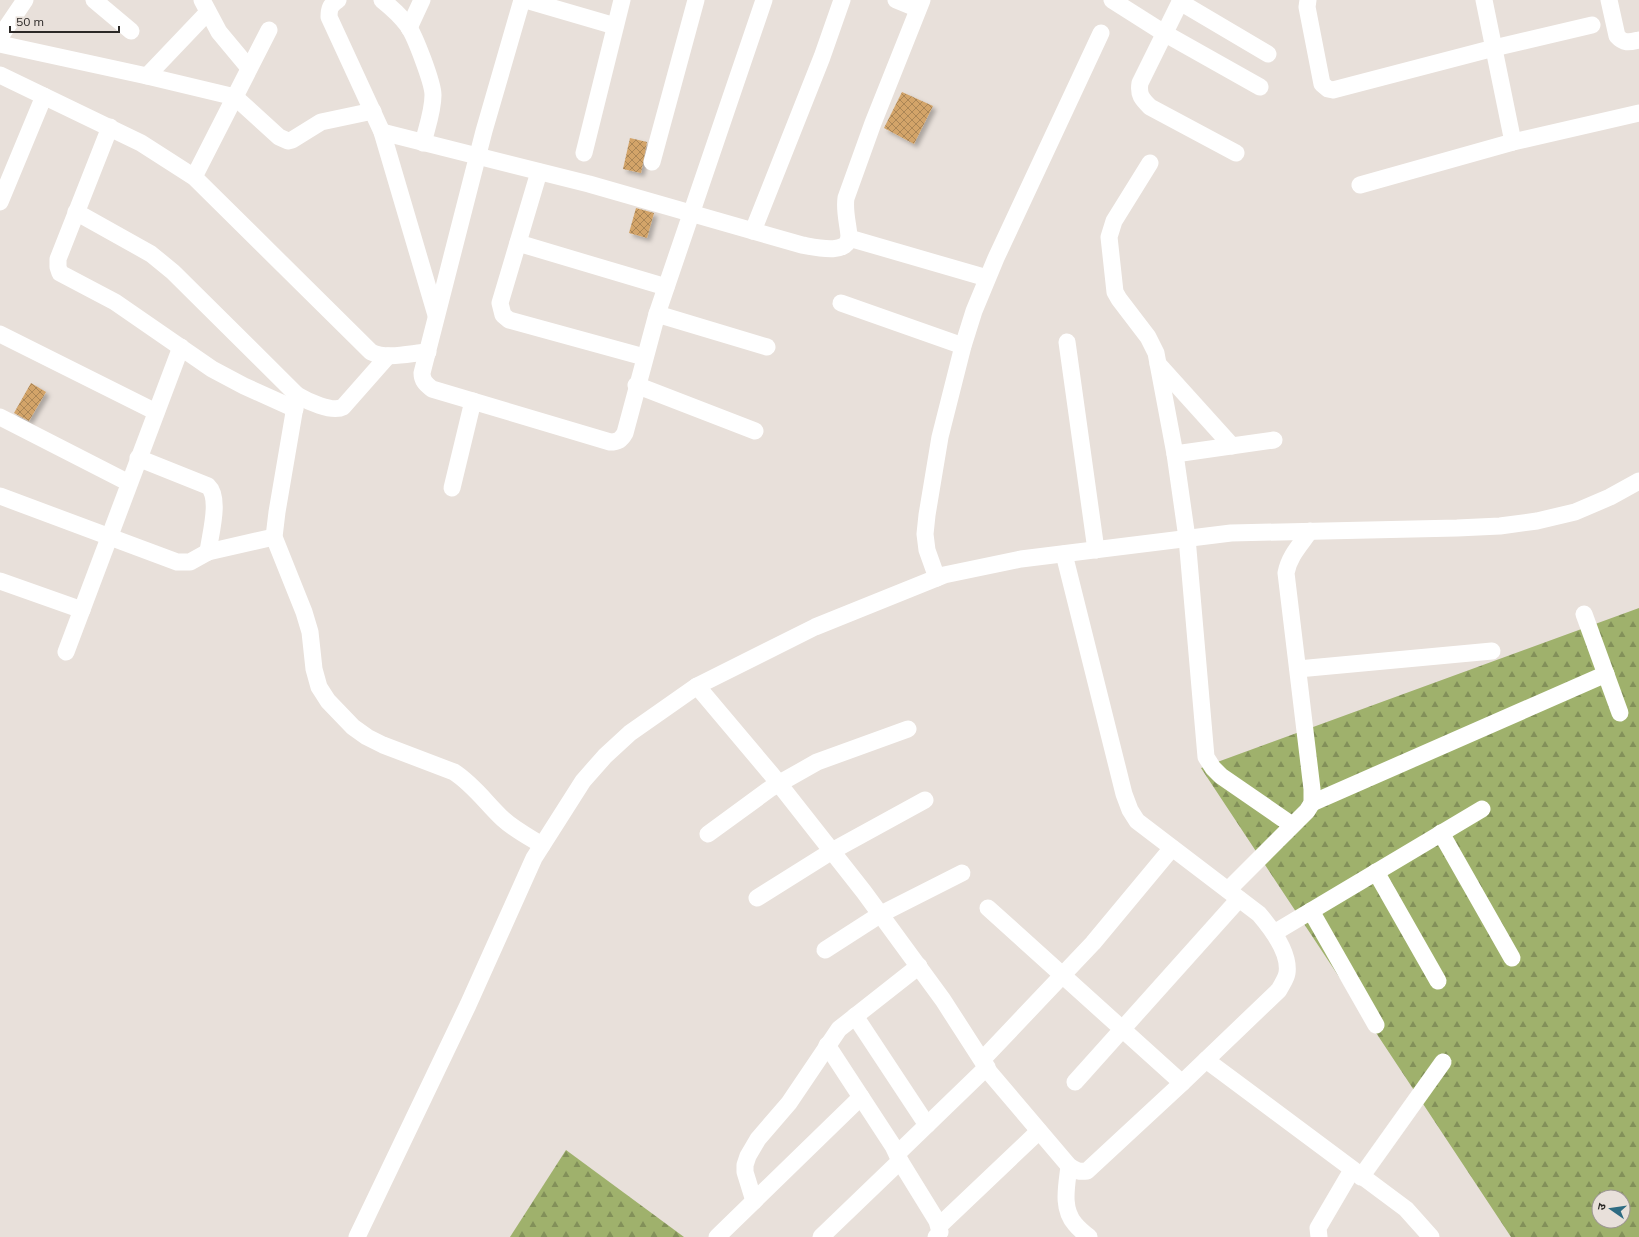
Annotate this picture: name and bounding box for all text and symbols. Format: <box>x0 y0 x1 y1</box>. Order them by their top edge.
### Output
scale bar <box>10 8 119 34</box>
text: 50 m <box>16 14 44 29</box>
north arrow <box>1591 1189 1631 1229</box>
text: उ <box>1594 1201 1609 1211</box>

